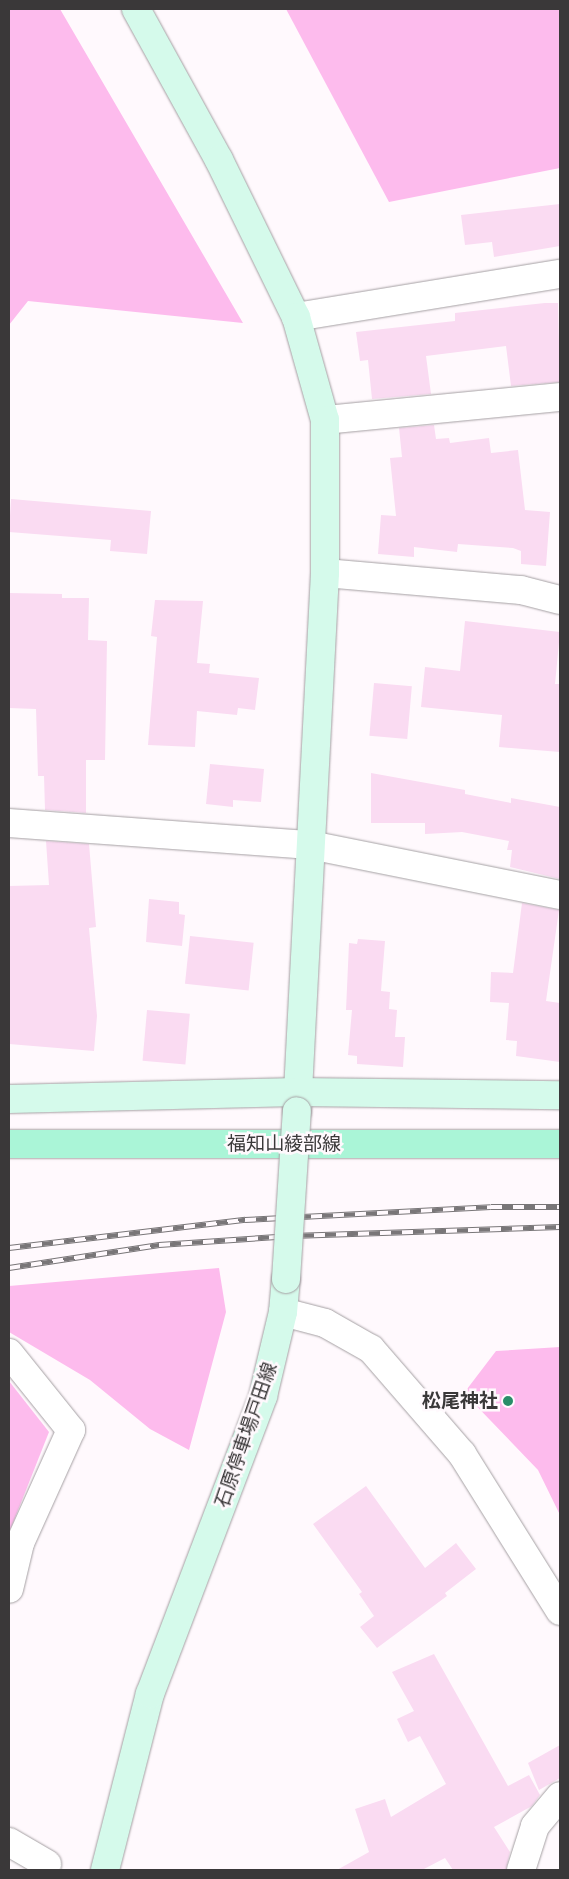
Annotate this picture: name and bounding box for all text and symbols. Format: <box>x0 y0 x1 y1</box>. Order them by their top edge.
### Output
street label: 福知山綾部線 <box>227 1133 341 1155</box>
street label: 石原停車場戸田線 <box>210 1359 282 1511</box>
place label: 松尾神社 <box>422 1390 498 1412</box>
marker: 松尾神社 <box>502 1395 514 1407</box>

